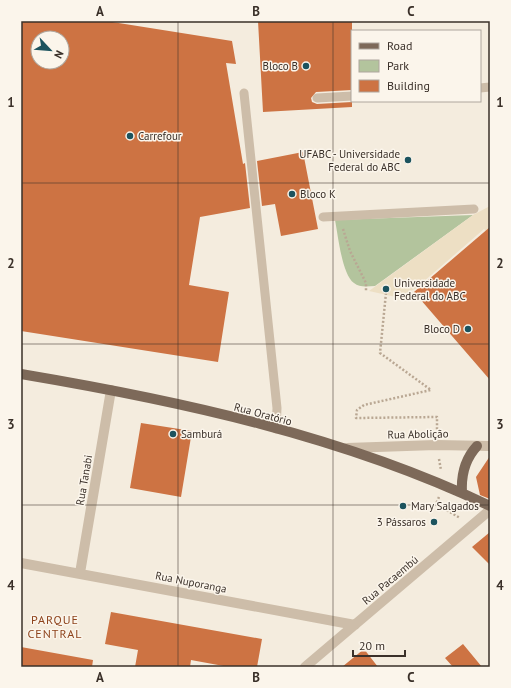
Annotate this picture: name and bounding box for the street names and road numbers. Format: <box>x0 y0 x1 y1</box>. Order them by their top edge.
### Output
street label: Rua Oratório <box>232 400 294 428</box>
street label: Rua Abolição <box>387 426 449 442</box>
street label: Rua Tanabi <box>73 454 95 506</box>
street label: Rua Pacaembú <box>359 552 421 607</box>
street label: Rua Nuporanga <box>154 568 228 596</box>

